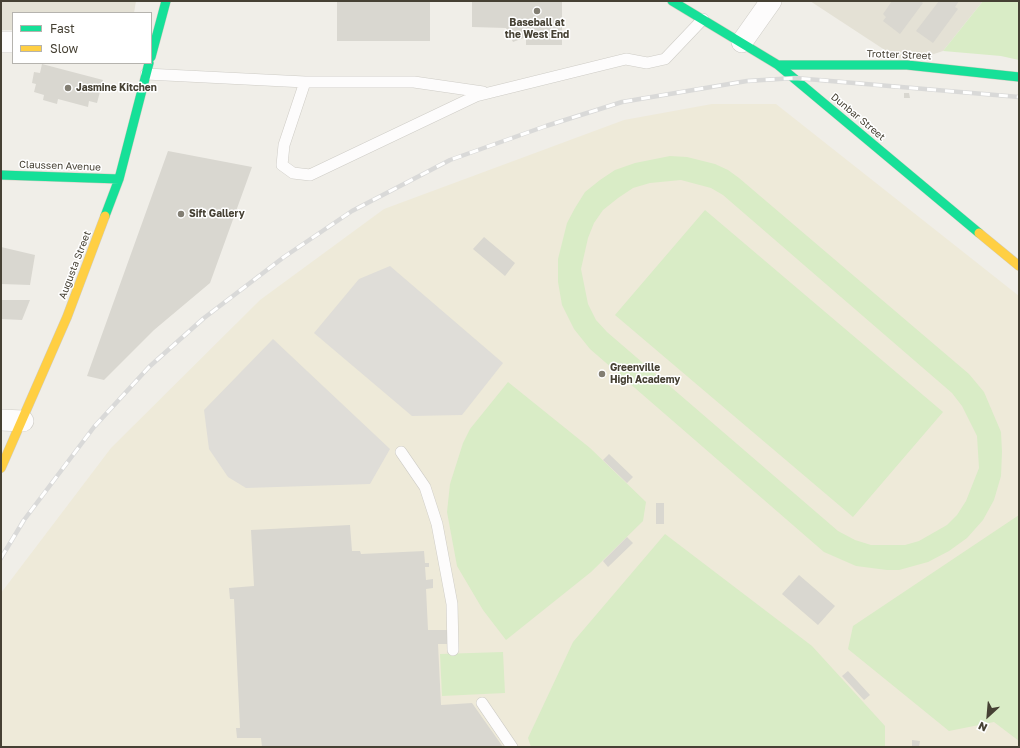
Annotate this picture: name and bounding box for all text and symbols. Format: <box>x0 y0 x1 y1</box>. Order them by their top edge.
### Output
marker: Baseball at the West End <box>532 6 542 16</box>
legend <box>12 12 152 64</box>
place label: Baseball at the West End <box>505 17 569 40</box>
text: Fast <box>50 21 75 36</box>
text: Slow <box>50 41 78 56</box>
street label: Trotter Street <box>866 48 932 62</box>
place label: Jasmine Kitchen <box>76 82 157 94</box>
marker: Jasmine Kitchen <box>63 83 73 93</box>
street label: Dunbar Street <box>828 91 888 143</box>
street label: Claussen Avenue <box>19 159 101 173</box>
place label: Sift Gallery <box>189 208 245 220</box>
marker: Sift Gallery <box>176 209 186 219</box>
street label: Augusta Street <box>57 229 93 301</box>
place label: Greenville High Academy <box>610 362 680 386</box>
marker: Greenville High Academy <box>597 369 607 379</box>
north arrow <box>968 696 1008 736</box>
text: N <box>976 720 989 735</box>

